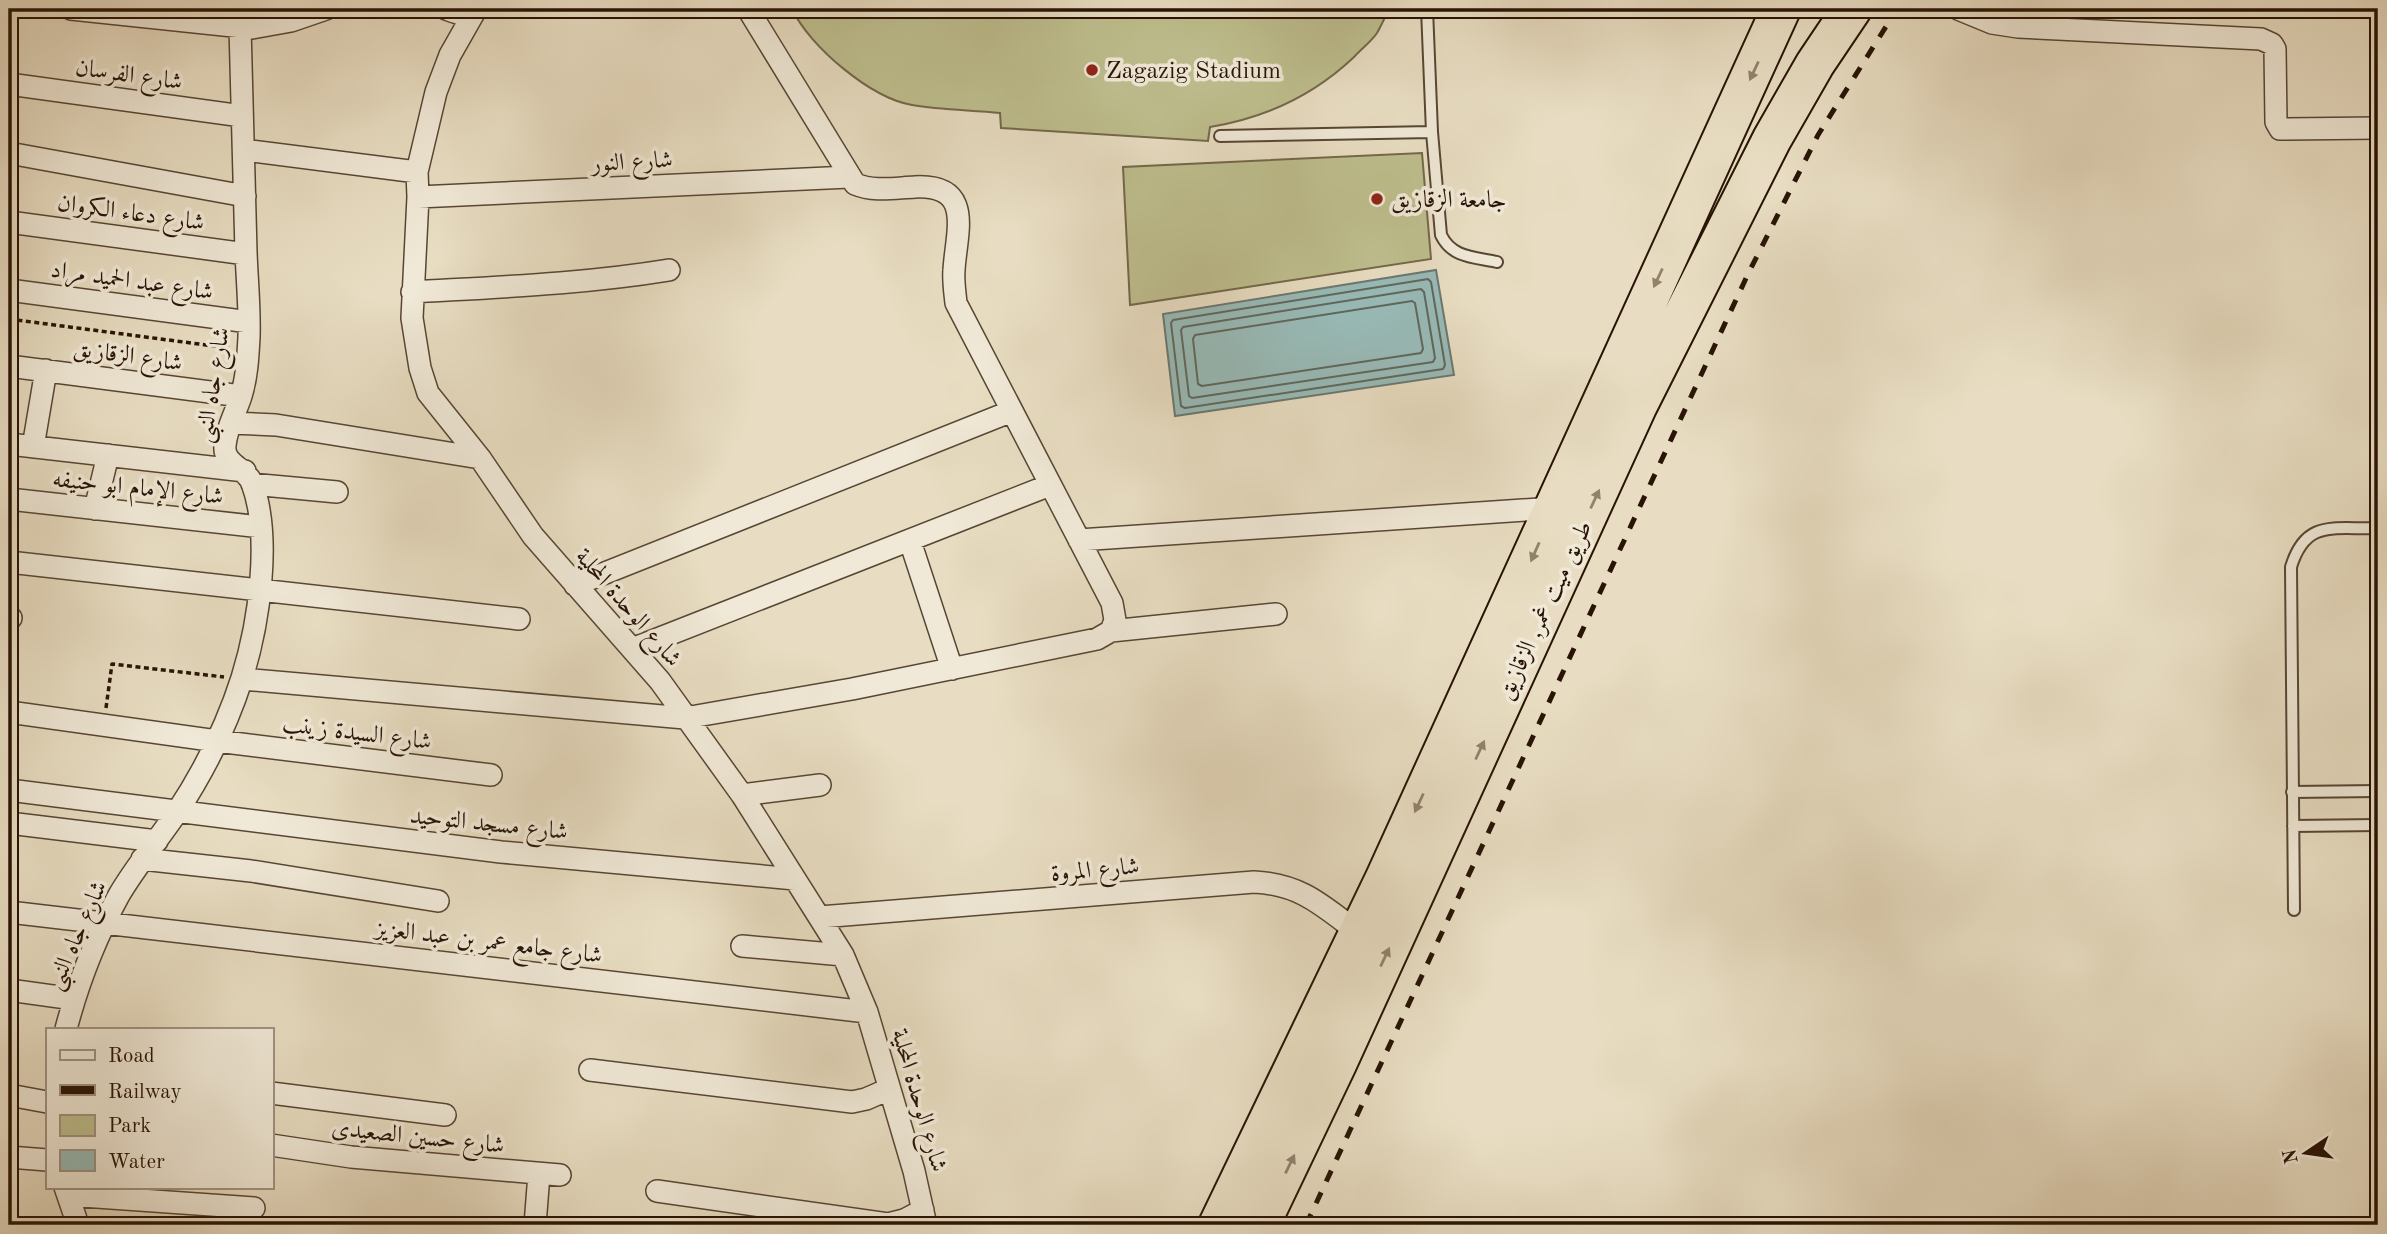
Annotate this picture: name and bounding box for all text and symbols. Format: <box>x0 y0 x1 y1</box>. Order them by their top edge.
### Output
street label: شارع الفرسان <box>73 57 184 101</box>
place label: Zagazig Stadium <box>1106 60 1281 84</box>
one-way arrow <box>1748 61 1760 81</box>
marker: Zagazig Stadium <box>1084 62 1100 78</box>
street label: شارع النور <box>589 149 674 183</box>
place label: جامعة الزقازيق <box>1391 188 1507 214</box>
street label: شارع دعاء الكروان <box>55 190 206 242</box>
marker: جامعة الزقازيق <box>1369 191 1385 207</box>
street label: شارع عبد الحميد مراد <box>48 259 215 311</box>
one-way arrow <box>1652 268 1664 288</box>
street label: شارع جاه النبى <box>193 326 241 446</box>
street label: شارع الزقازيق <box>71 336 184 382</box>
street label: شارع الإمام ابو حنيفه <box>50 468 224 517</box>
one-way arrow <box>1589 489 1601 509</box>
street label: طريق ميت غمر, الزقازيق <box>1493 517 1599 704</box>
one-way arrow <box>1529 542 1541 562</box>
street label: شارع الوحدة المحلية <box>565 544 686 676</box>
street label: شارع السيدة زينب <box>280 713 433 761</box>
one-way arrow <box>1475 740 1486 761</box>
one-way arrow <box>1413 793 1425 813</box>
street label: شارع مسجد التوحيد <box>408 805 569 851</box>
street label: شارع المروة <box>1050 855 1141 893</box>
street label: شارع جاه النبى <box>43 878 118 996</box>
street label: شارع جامع عمر بن عبد العزيز <box>370 917 603 977</box>
one-way arrow <box>1380 947 1391 968</box>
street label: شارع الوحدة المحلية <box>880 1026 951 1176</box>
legend <box>46 1028 273 1188</box>
text: Road <box>108 1046 155 1067</box>
text: Railway <box>108 1082 182 1103</box>
text: Park <box>108 1116 151 1137</box>
street label: شارع حسين الصعيدى <box>330 1117 505 1165</box>
north arrow <box>2272 1118 2342 1188</box>
text: N <box>2281 1147 2303 1165</box>
text: Water <box>108 1152 165 1173</box>
one-way arrow <box>1284 1154 1296 1174</box>

